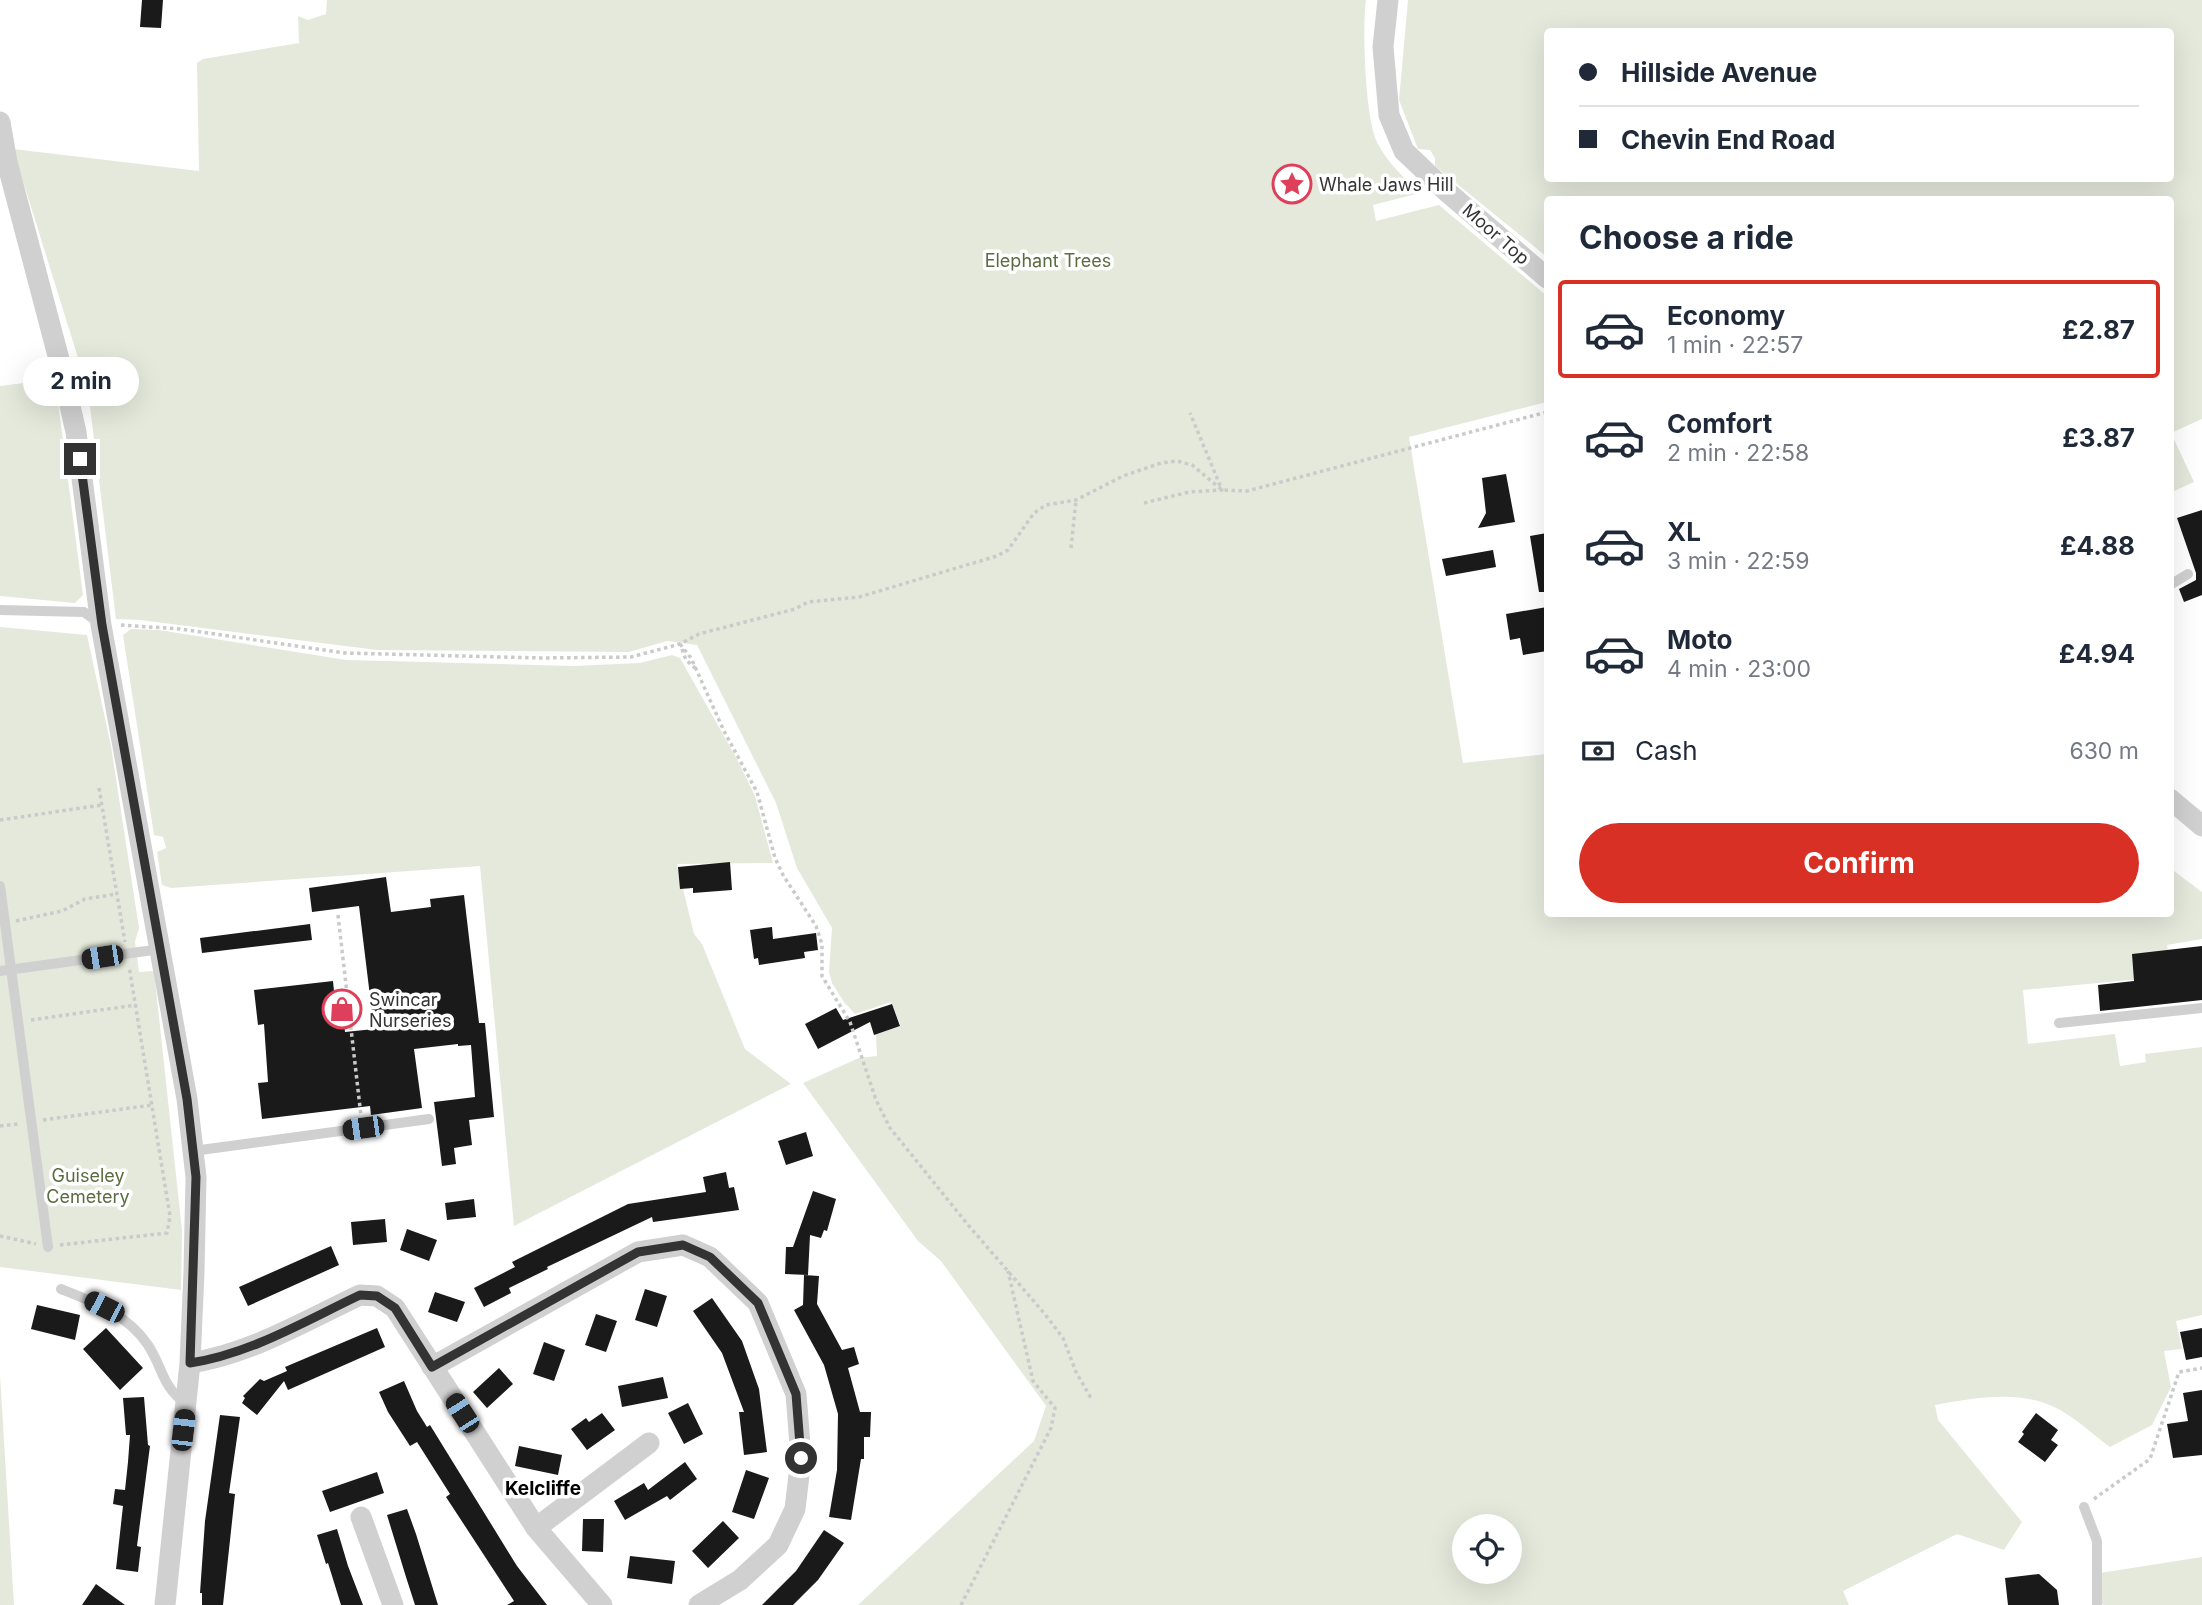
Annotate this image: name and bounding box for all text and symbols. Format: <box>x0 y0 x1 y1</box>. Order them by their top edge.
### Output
text: Hillside Avenue <box>1621 57 1817 88</box>
text: Chevin End Road <box>1621 124 1835 155</box>
place icon: Whale Jaws Hill <box>1271 163 1313 205</box>
place label: Whale Jaws Hill <box>1319 174 1454 195</box>
street label: Moor Top <box>1458 199 1534 269</box>
text: Choose a ride <box>1579 218 1794 257</box>
park label: Elephant Trees <box>985 250 1111 271</box>
icon: car <box>1583 298 1646 361</box>
text: Economy <box>1667 300 1785 331</box>
text: £2.87 <box>2062 314 2135 345</box>
text: 1 min · 22:57 <box>1667 331 1803 359</box>
callout: 2 min <box>22 358 138 406</box>
text: 2 min <box>50 367 112 395</box>
icon: car <box>1583 406 1646 469</box>
text: Comfort <box>1667 408 1772 439</box>
text: £3.87 <box>2062 422 2135 453</box>
text: 2 min · 22:58 <box>1667 439 1809 467</box>
route end <box>64 443 96 475</box>
icon: car <box>1583 514 1646 577</box>
text: XL <box>1667 516 1701 547</box>
text: £4.88 <box>2060 530 2135 561</box>
text: 3 min · 22:59 <box>1667 547 1809 575</box>
icon: car <box>1583 622 1646 685</box>
text: Moto <box>1667 624 1732 655</box>
text: £4.94 <box>2059 638 2135 669</box>
text: 4 min · 23:00 <box>1667 655 1811 683</box>
icon: cash <box>1579 732 1617 770</box>
text: Cash <box>1635 735 1698 766</box>
text: 630 m <box>2069 737 2139 765</box>
button: Confirm <box>1579 823 2139 903</box>
car <box>80 943 125 971</box>
shop icon: Swincar Nurseries <box>321 988 363 1030</box>
place label: Swincar Nurseries <box>369 989 451 1031</box>
car <box>341 1115 386 1141</box>
park label: Guiseley Cemetery <box>46 1165 130 1207</box>
car <box>81 1288 128 1326</box>
car <box>442 1390 483 1436</box>
car <box>171 1408 196 1452</box>
route start <box>785 1442 817 1474</box>
district label: Kelcliffe <box>505 1477 581 1500</box>
map controls <box>1452 1514 1522 1584</box>
button: locate <box>1452 1514 1522 1584</box>

